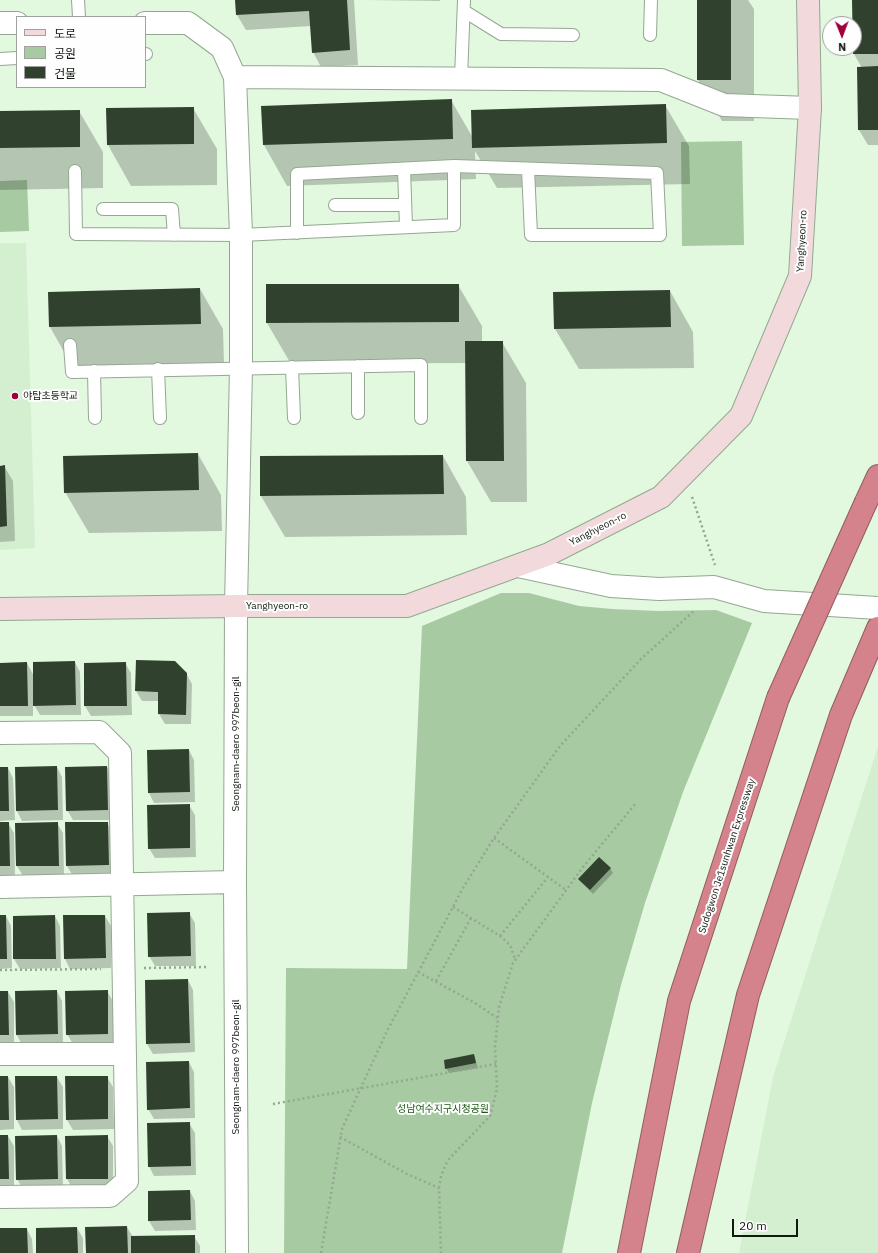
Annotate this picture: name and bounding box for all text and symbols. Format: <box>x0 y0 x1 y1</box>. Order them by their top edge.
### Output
legend <box>16 16 146 88</box>
north arrow <box>822 16 862 56</box>
text: 도로 <box>54 26 76 41</box>
text: N <box>838 40 846 54</box>
text: 공원 <box>54 46 76 61</box>
text: 건물 <box>54 66 76 81</box>
street label: Yanghyeon-ro <box>794 210 810 272</box>
place label: 야탑초등학교 <box>23 390 78 402</box>
marker: 야탑초등학교 <box>10 391 20 401</box>
street label: Yanghyeon-ro <box>568 510 628 548</box>
street label: Yanghyeon-ro <box>246 600 308 612</box>
street label: Seongnam-daero 997beon-gil <box>230 677 242 811</box>
street label: Sudogwon Je1sunhwan Expressway <box>696 777 758 935</box>
street label: Seongnam-daero 997beon-gil <box>230 1000 242 1134</box>
park label: 성남여수지구시청공원 <box>397 1103 489 1115</box>
scale bar <box>734 1211 800 1237</box>
text: 20 m <box>739 1218 767 1233</box>

